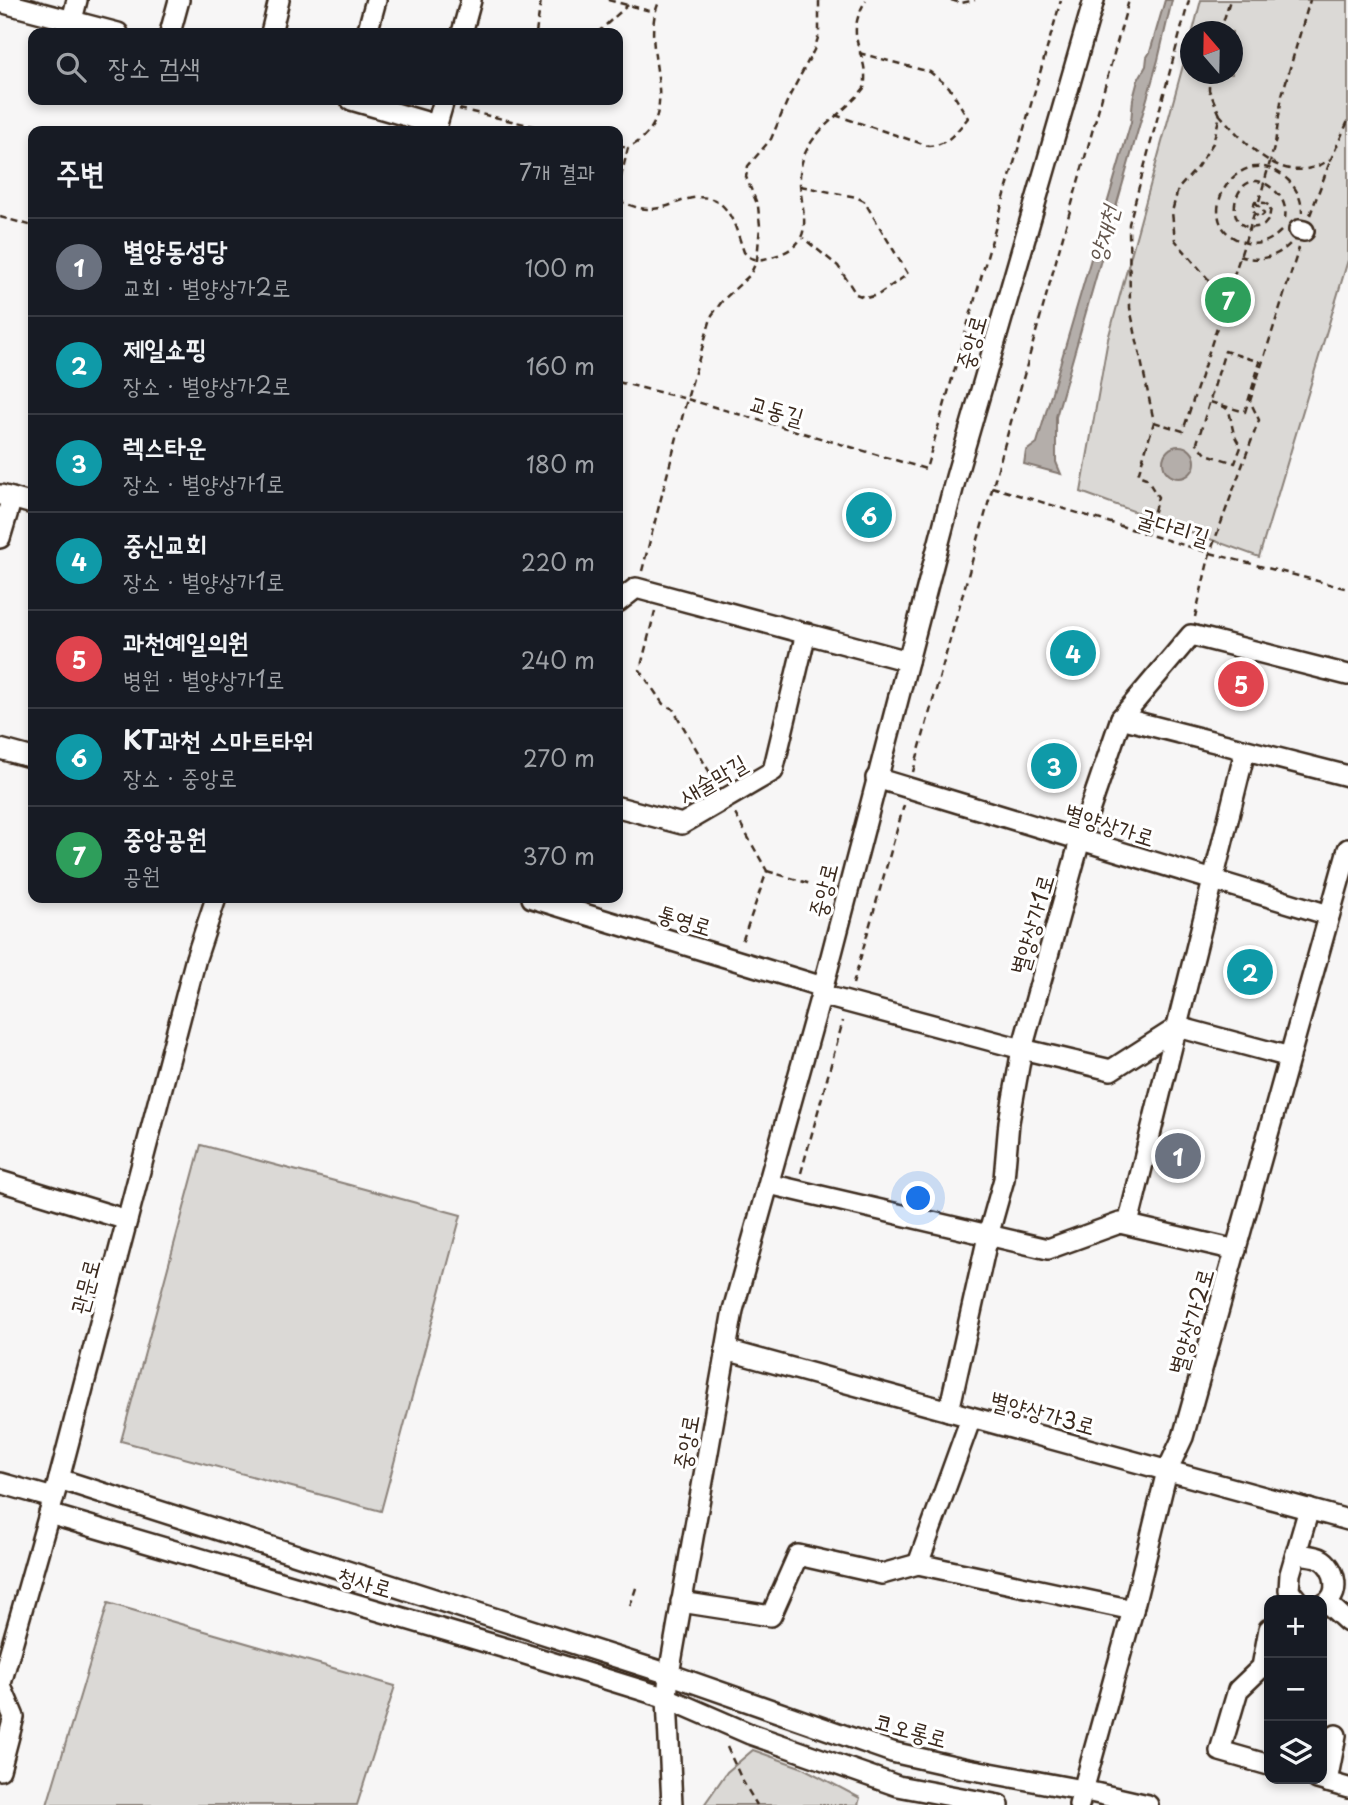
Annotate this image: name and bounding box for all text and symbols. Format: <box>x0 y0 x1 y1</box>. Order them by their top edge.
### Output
north arrow <box>1180 21 1243 84</box>
search box <box>28 28 623 105</box>
text: 장소 검색 <box>108 47 200 86</box>
icon: search <box>52 48 90 86</box>
text: 주변 <box>56 149 104 194</box>
text: 7개 결과 <box>519 154 595 189</box>
water label: 양재천 <box>1077 199 1128 267</box>
text: 별양동성당 <box>123 230 228 269</box>
text: 1 <box>74 250 85 285</box>
text: 100 m <box>525 250 595 285</box>
text: 교회 · 별양상가2로 <box>123 269 290 304</box>
pin: 7 <box>1205 274 1251 326</box>
street label: 중앙로 <box>946 310 994 374</box>
text: 제일쇼핑 <box>123 328 207 367</box>
text: 2 <box>71 348 87 383</box>
text: 160 m <box>526 348 595 383</box>
text: 장소 · 별양상가2로 <box>123 367 290 402</box>
street label: 교동길 <box>745 385 809 433</box>
text: 렉스타운 <box>123 426 207 465</box>
text: 3 <box>71 446 87 481</box>
text: 180 m <box>526 446 595 481</box>
text: 장소 · 별양상가1로 <box>123 465 284 500</box>
pin: 6 <box>846 489 892 541</box>
street label: 굴다리길 <box>1133 498 1215 554</box>
text: 중신교회 <box>123 524 207 563</box>
text: 4 <box>71 544 87 579</box>
text: 220 m <box>521 544 595 579</box>
text: 장소 · 별양상가1로 <box>123 563 284 598</box>
text: 과천예일의원 <box>123 622 249 661</box>
pin: 4 <box>1050 627 1096 679</box>
text: 5 <box>72 642 86 677</box>
text: 240 m <box>521 642 595 677</box>
pin: 5 <box>1218 658 1264 710</box>
text: 병원 · 별양상가1로 <box>123 661 284 696</box>
text: KT과천 스마트타워 <box>123 720 314 759</box>
text: 6 <box>71 740 87 775</box>
text: 270 m <box>523 740 595 775</box>
pin: 3 <box>1031 740 1077 792</box>
street label: 새술막길 <box>671 744 753 812</box>
text: 장소 · 중앙로 <box>123 759 237 794</box>
street label: 별양상가로 <box>1061 794 1159 854</box>
text: 중앙공원 <box>123 818 207 857</box>
text: 7 <box>72 838 86 873</box>
text: 370 m <box>522 838 595 873</box>
text: 공원 <box>123 857 160 892</box>
street label: 중앙로 <box>798 859 846 921</box>
street label: 별양상가1로 <box>1000 870 1062 978</box>
street label: 통영로 <box>653 894 717 944</box>
pin: 2 <box>1227 946 1273 998</box>
pin: 1 <box>1155 1130 1201 1182</box>
your location <box>901 1181 935 1215</box>
street label: 관문로 <box>60 1255 108 1317</box>
street label: 별양상가2로 <box>1158 1264 1222 1378</box>
street label: 별양상가3로 <box>986 1381 1100 1443</box>
street label: 중앙로 <box>663 1412 707 1472</box>
street label: 청사로 <box>333 1557 397 1605</box>
map controls <box>1264 1595 1327 1784</box>
button: + <box>1264 1595 1327 1658</box>
button: − <box>1264 1658 1327 1721</box>
street label: 코오롱로 <box>871 1703 951 1755</box>
button: layers <box>1264 1721 1327 1784</box>

